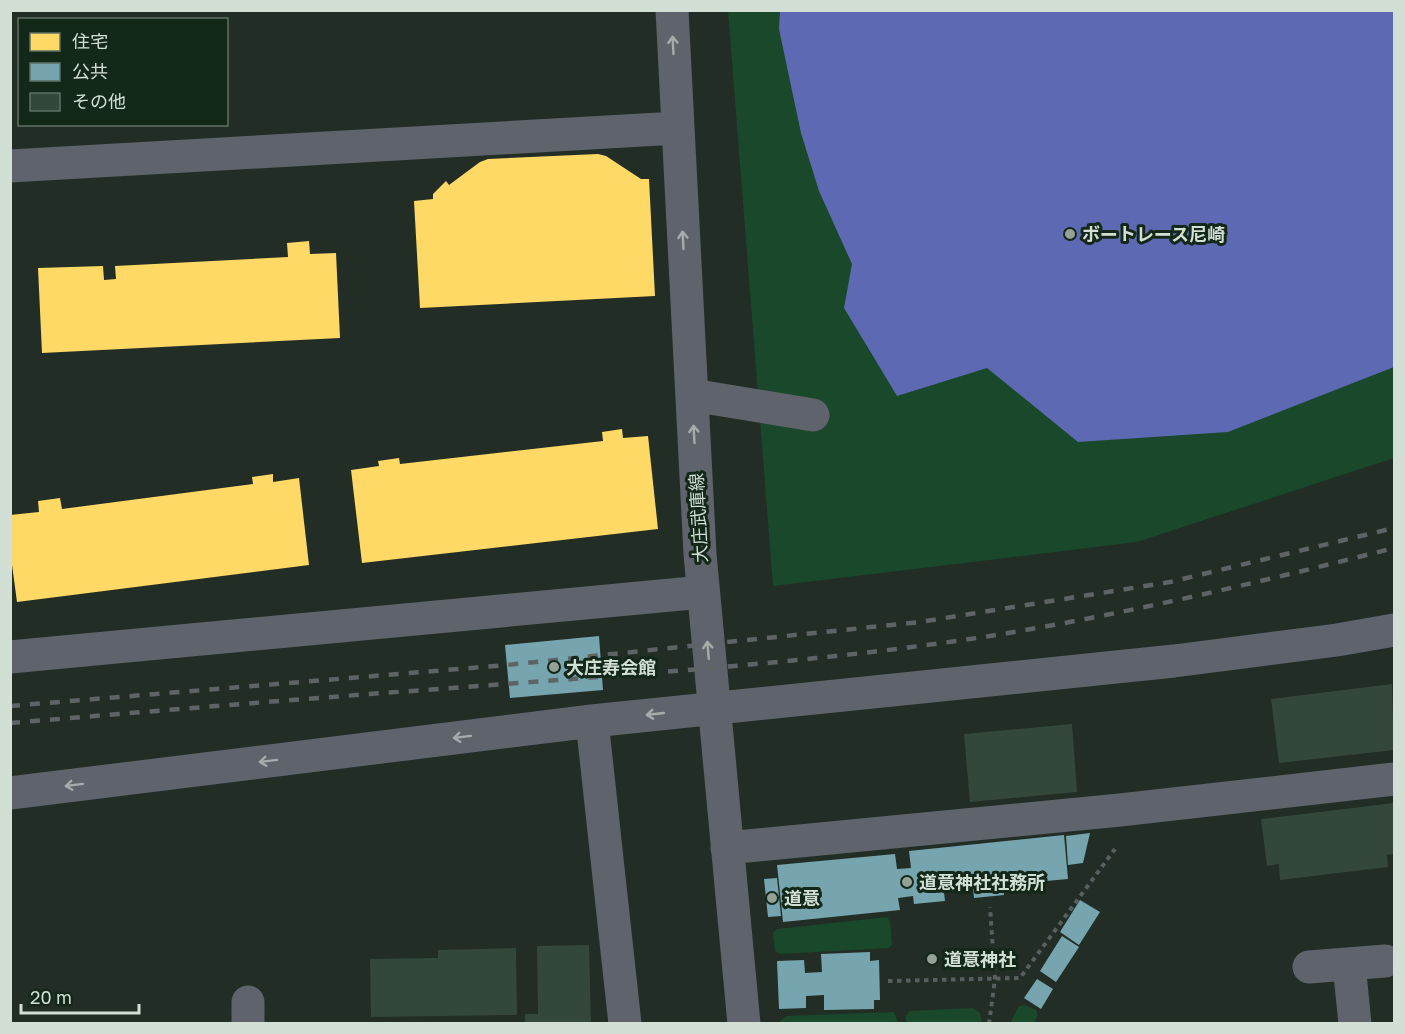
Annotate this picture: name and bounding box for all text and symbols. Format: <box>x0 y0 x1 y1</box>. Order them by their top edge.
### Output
legend <box>18 18 228 126</box>
text: 住宅 <box>72 30 108 52</box>
one-way arrow <box>668 35 679 55</box>
text: 公共 <box>72 60 108 82</box>
text: その他 <box>72 90 126 112</box>
place label: ボートレース尼崎 <box>1082 223 1225 245</box>
marker: ボートレース尼崎 <box>1063 227 1077 241</box>
one-way arrow <box>678 230 689 250</box>
one-way arrow <box>688 425 699 445</box>
street label: 大庄武庫線 <box>685 472 711 564</box>
one-way arrow <box>702 640 713 660</box>
place label: 大庄寿会館 <box>566 656 656 678</box>
marker: 大庄寿会館 <box>547 660 561 674</box>
one-way arrow <box>646 709 666 720</box>
one-way arrow <box>452 732 472 743</box>
one-way arrow <box>259 756 278 767</box>
one-way arrow <box>65 780 85 791</box>
place label: 道意神社社務所 <box>919 871 1045 893</box>
marker: 道意神社社務所 <box>900 875 914 889</box>
place label: 道意 <box>784 887 820 909</box>
marker: 道意 <box>765 891 779 905</box>
place label: 道意神社 <box>944 948 1016 970</box>
marker: 道意神社 <box>925 952 939 966</box>
scale bar <box>21 977 140 1015</box>
text: 20 m <box>30 986 72 1008</box>

